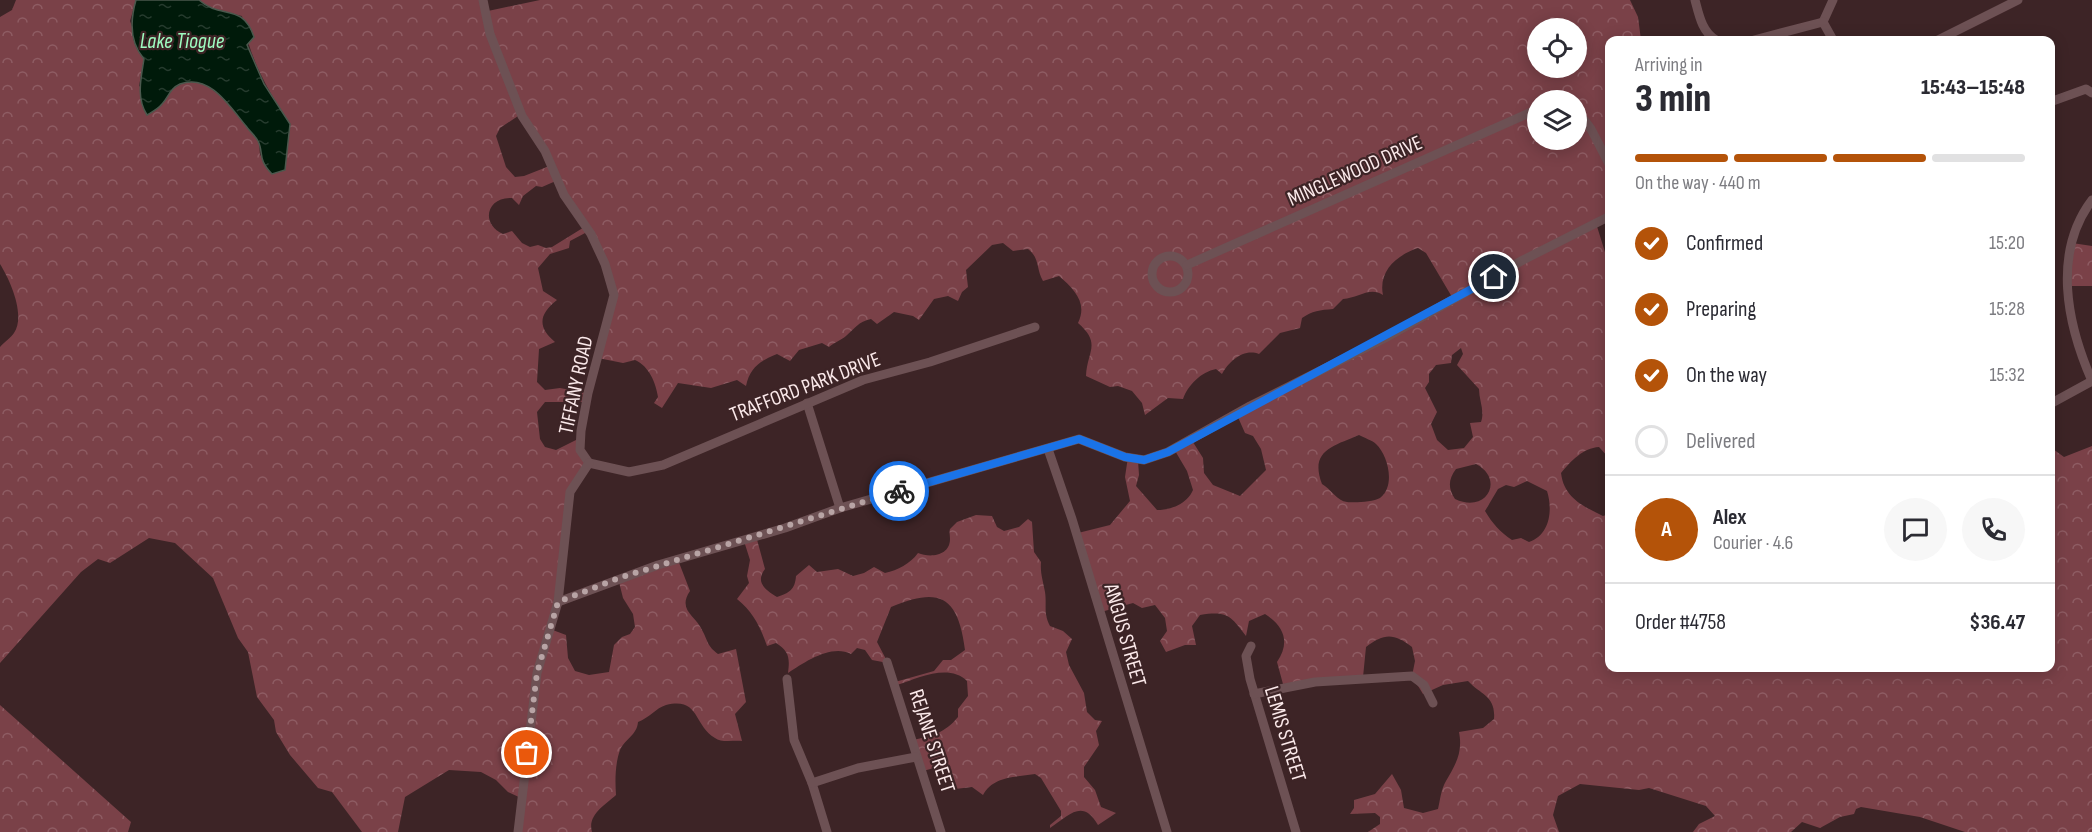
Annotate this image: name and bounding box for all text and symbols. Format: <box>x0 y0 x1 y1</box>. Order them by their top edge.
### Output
map controls <box>1527 18 1587 150</box>
button: locate <box>1527 18 1587 78</box>
water label: Lake Tiogue <box>140 28 225 55</box>
text: Arriving in <box>1635 53 1703 77</box>
text: 15:43–15:48 <box>1921 74 2025 101</box>
text: 3 min <box>1635 76 1711 123</box>
button: layers <box>1527 90 1587 150</box>
street label: MINGLEWOOD DRIVE <box>1284 130 1426 212</box>
text: On the way · 440 m <box>1635 171 1761 195</box>
icon: check <box>1635 227 1668 260</box>
text: Confirmed <box>1686 230 1763 257</box>
text: 15:20 <box>1989 231 2025 255</box>
pin <box>1468 251 1519 302</box>
icon: home <box>1477 260 1510 293</box>
icon: check <box>1635 293 1668 326</box>
text: Preparing <box>1686 296 1756 323</box>
text: 15:28 <box>1989 297 2025 321</box>
street label: TIFFANY ROAD <box>553 334 599 436</box>
street label: TRAFFORD PARK DRIVE <box>726 347 884 427</box>
icon: check <box>1635 359 1668 392</box>
text: On the way <box>1686 362 1767 389</box>
text: 15:32 <box>1990 363 2025 387</box>
text: Delivered <box>1686 428 1755 455</box>
courier <box>869 461 929 521</box>
icon: bike <box>883 475 916 508</box>
button: chat <box>1884 498 1947 561</box>
button: phone <box>1962 498 2025 561</box>
text: Alex <box>1713 504 1746 531</box>
text: A <box>1661 516 1672 543</box>
text: Courier · 4.6 <box>1713 531 1793 555</box>
street label: ANGUS STREET <box>1098 580 1152 690</box>
text: Order #4758 <box>1635 609 1726 636</box>
text: $36.47 <box>1969 609 2025 636</box>
street label: LEMIS STREET <box>1259 683 1311 785</box>
street label: REJANE STREET <box>904 686 961 796</box>
pin <box>501 727 552 778</box>
icon: bag <box>510 736 543 769</box>

